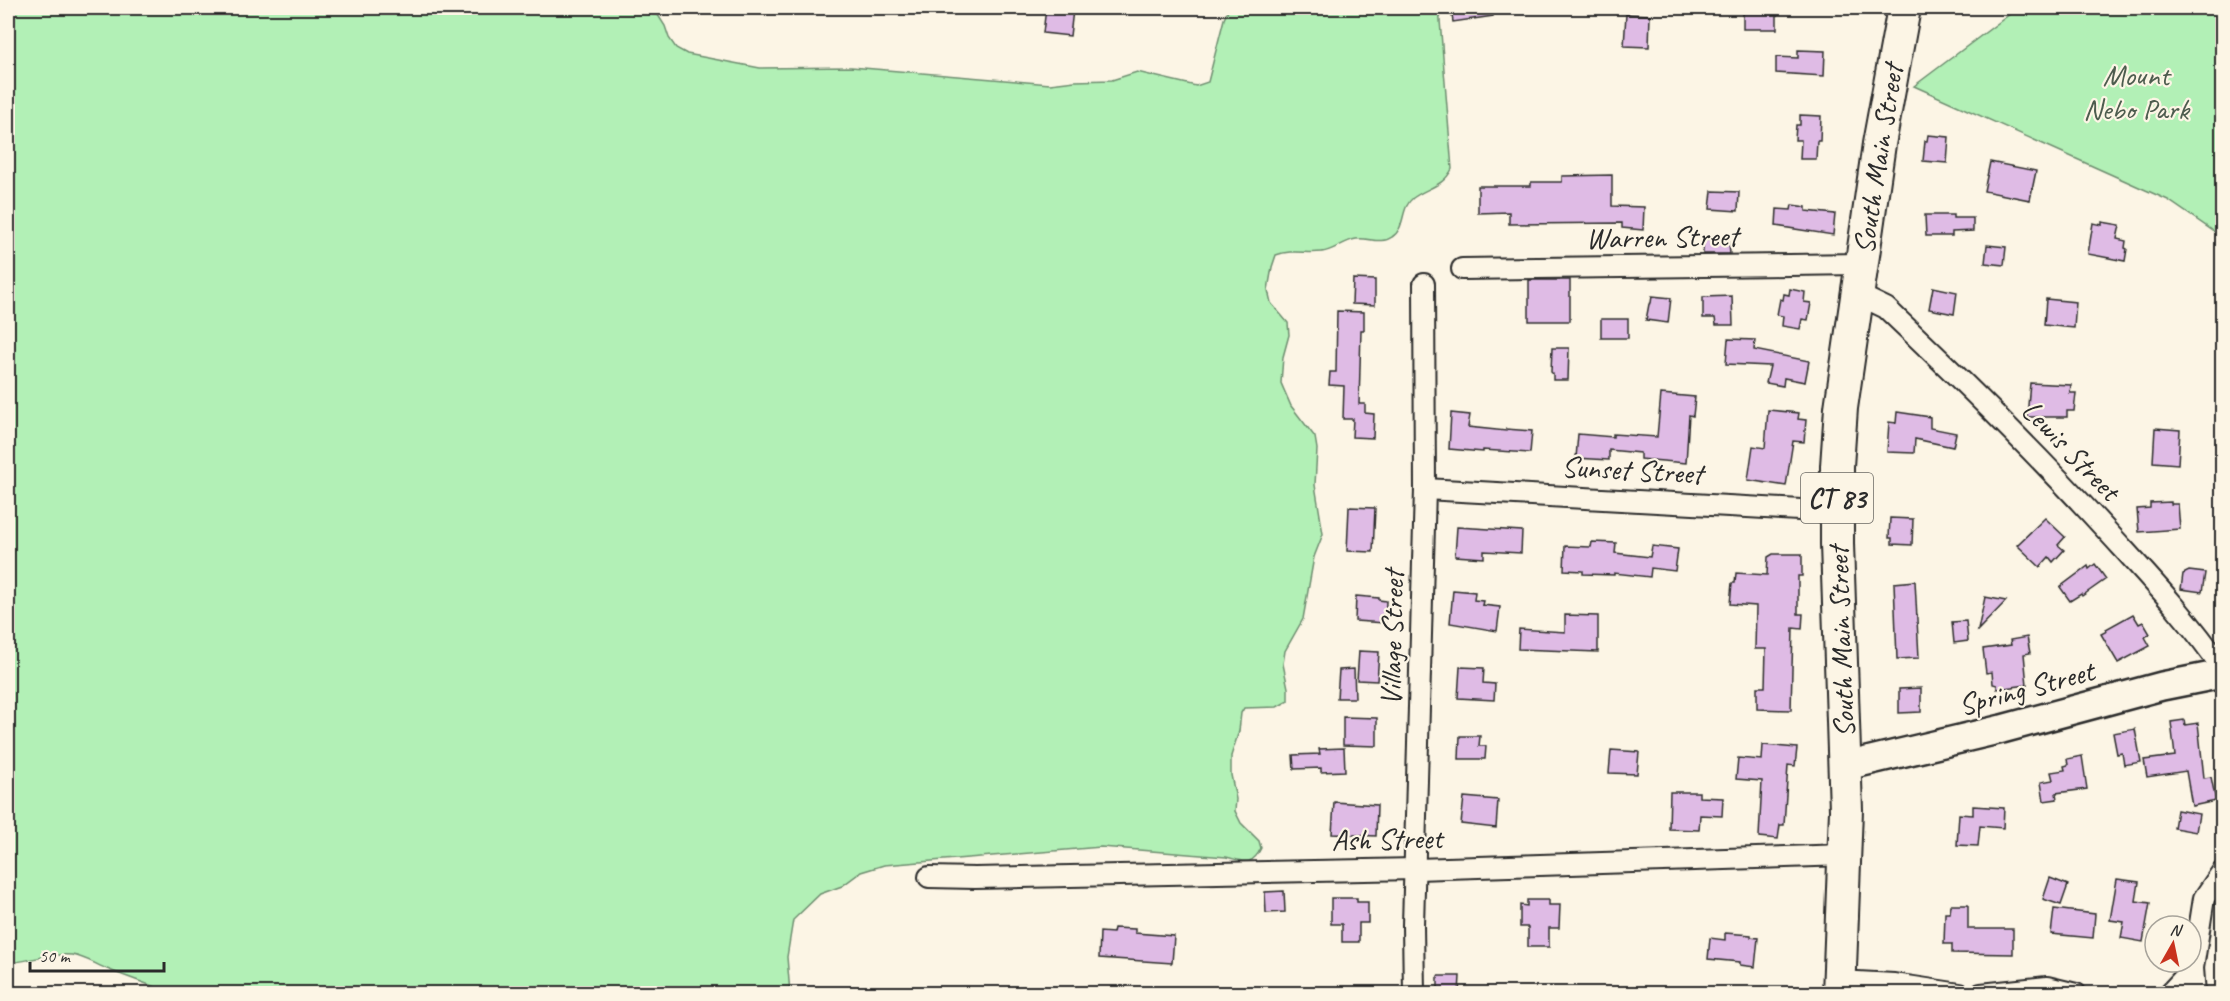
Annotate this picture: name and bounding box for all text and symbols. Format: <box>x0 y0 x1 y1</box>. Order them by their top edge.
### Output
park label: Mount Nebo Park <box>2083 56 2191 128</box>
street label: South Main Street <box>1844 58 1912 256</box>
street label: Warren Street <box>1586 217 1742 257</box>
street label: Lewis Street <box>2014 392 2131 511</box>
street label: Sunset Street <box>1561 447 1708 493</box>
road number: CT 83 <box>1801 473 1873 523</box>
street label: South Main Street <box>1819 542 1863 738</box>
street label: Village Street <box>1372 566 1412 706</box>
street label: Spring Street <box>1954 651 2101 724</box>
street label: Ash Street <box>1331 819 1446 859</box>
north arrow <box>2143 914 2203 974</box>
text: N <box>2169 920 2185 941</box>
scale bar <box>30 935 164 973</box>
text: 50 m <box>39 945 72 967</box>

